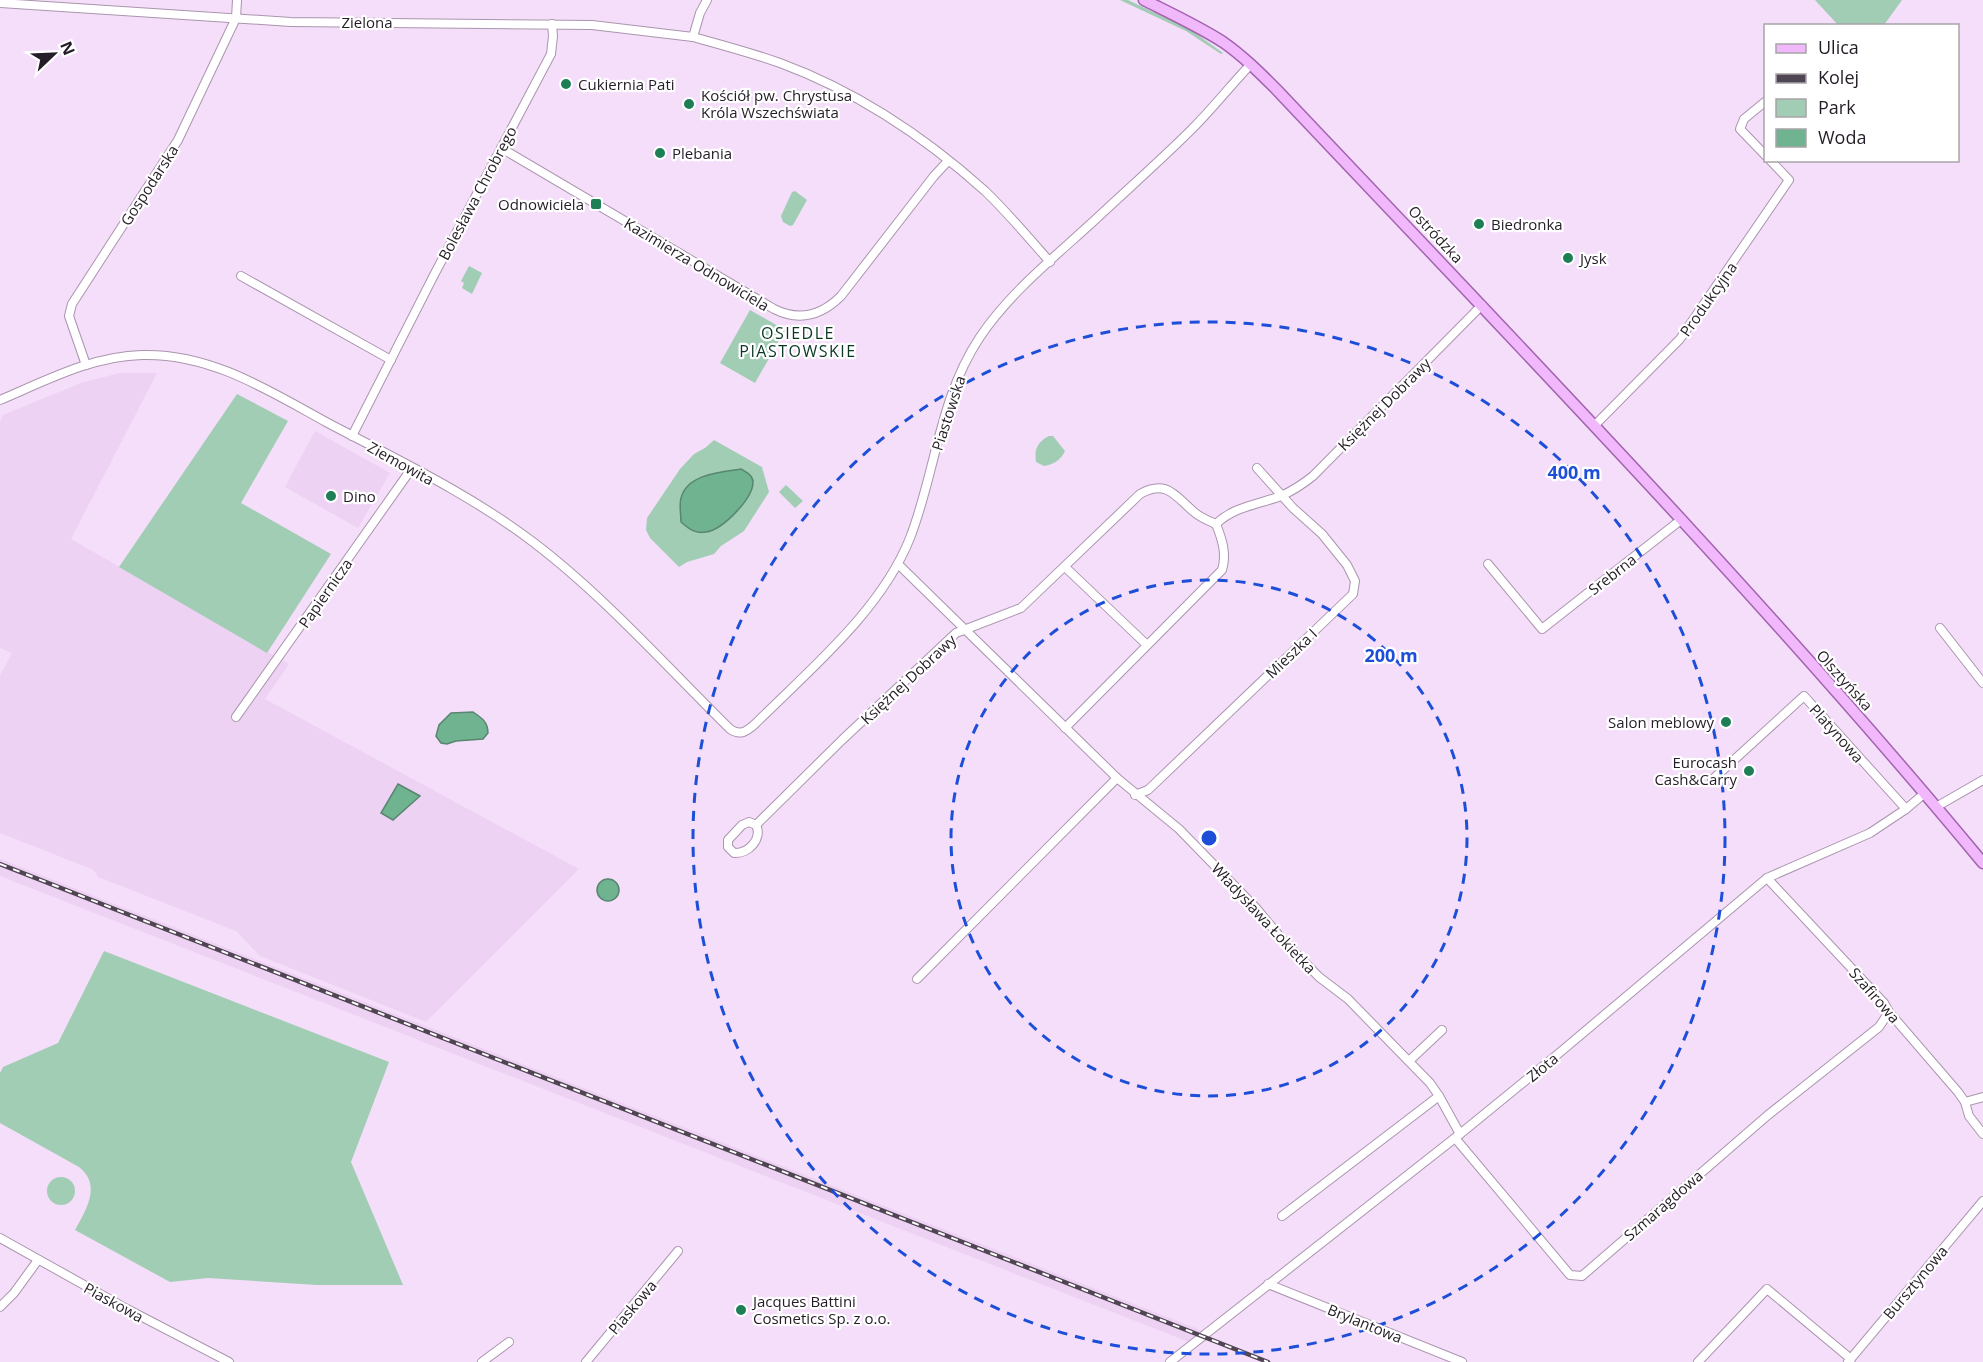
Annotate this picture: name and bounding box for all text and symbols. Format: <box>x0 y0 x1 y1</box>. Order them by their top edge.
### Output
street label: Zielona <box>341 12 393 32</box>
north arrow <box>24 24 84 84</box>
legend <box>1764 24 1959 162</box>
text: Ulica <box>1818 35 1859 59</box>
text: N <box>55 38 80 58</box>
text: Kolej <box>1818 65 1859 89</box>
place label: Cukiernia Pati <box>578 74 675 94</box>
marker: Cukiernia Pati <box>559 77 573 91</box>
place label: Kościół pw. Chrystusa Króla Wszechświata <box>701 85 852 122</box>
text: Park <box>1818 95 1856 119</box>
marker: Kościół pw. Chrystusa Króla Wszechświata <box>682 97 696 111</box>
street label: Bolesława Chrobrego <box>433 123 521 263</box>
text: Woda <box>1818 125 1866 149</box>
street label: Gospodarska <box>115 141 183 229</box>
place label: Plebania <box>672 143 732 163</box>
marker: Plebania <box>653 146 667 160</box>
place label: Odnowiciela <box>498 194 584 214</box>
marker: Odnowiciela <box>589 197 603 211</box>
street label: Ostródzka <box>1404 201 1468 267</box>
street label: Kazimierza Odnowiciela <box>621 213 773 315</box>
place label: Biedronka <box>1491 214 1563 234</box>
marker: Biedronka <box>1472 217 1486 231</box>
place label: Jysk <box>1578 248 1607 268</box>
marker: Jysk <box>1561 251 1575 265</box>
street label: Produkcyjna <box>1675 258 1741 340</box>
district label: OSIEDLE PIASTOWSKIE <box>739 322 857 362</box>
street label: Księżnej Dobrawy <box>1333 353 1435 455</box>
street label: Piastowska <box>926 373 970 453</box>
street label: Ziemowita <box>364 437 438 489</box>
text: 400 m <box>1547 460 1601 484</box>
place label: Dino <box>343 486 376 506</box>
marker: Dino <box>324 489 338 503</box>
street label: Srebrna <box>1584 549 1640 599</box>
street label: Papiernicza <box>294 554 356 632</box>
street label: Mieszka I <box>1261 624 1321 682</box>
street label: Księżnej Dobrawy <box>856 629 960 728</box>
text: 200 m <box>1364 643 1418 667</box>
street label: Olsztyńska <box>1812 645 1878 715</box>
street label: Platynowa <box>1805 699 1869 767</box>
place label: Salon meblowy <box>1608 712 1714 732</box>
marker: Salon meblowy <box>1719 715 1733 729</box>
place label: Eurocash Cash&Carry <box>1654 752 1737 789</box>
marker: Eurocash Cash&Carry <box>1742 764 1756 778</box>
centre of rings <box>1199 828 1219 848</box>
street label: Władysława Łokietka <box>1207 858 1321 978</box>
street label: Szafirowa <box>1845 963 1905 1027</box>
street label: Złota <box>1522 1048 1562 1086</box>
street label: Szmaragdowa <box>1619 1165 1707 1245</box>
street label: Bursztynowa <box>1878 1241 1952 1323</box>
street label: Piaskowa <box>603 1276 661 1338</box>
street label: Piaskowa <box>81 1277 147 1327</box>
place label: Jacques Battini Cosmetics Sp. z o.o. <box>751 1291 890 1328</box>
street label: Brylantowa <box>1325 1299 1405 1347</box>
marker: Jacques Battini Cosmetics Sp. z o.o. <box>734 1303 748 1317</box>

